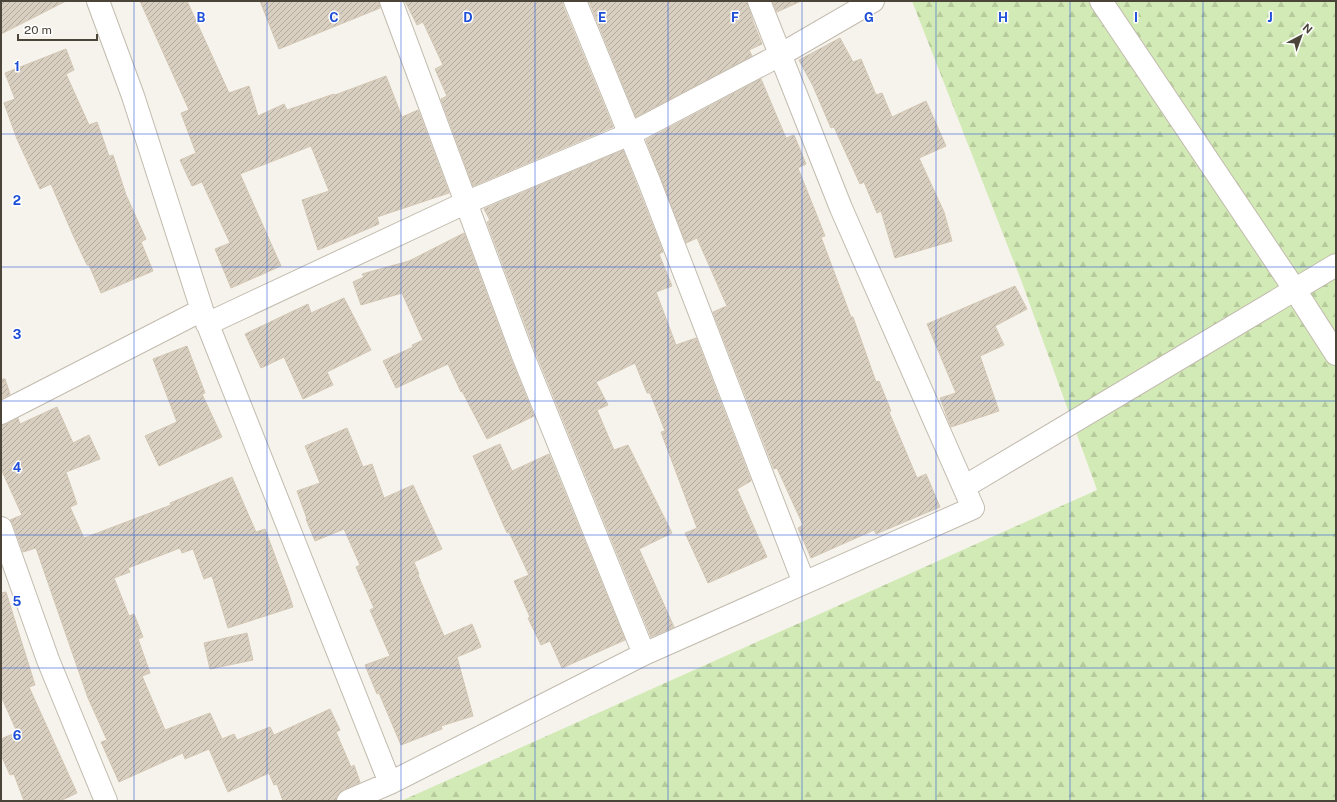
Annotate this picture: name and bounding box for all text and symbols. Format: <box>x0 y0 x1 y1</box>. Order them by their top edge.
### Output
text: B <box>197 10 206 25</box>
text: C <box>329 10 339 25</box>
text: D <box>463 10 473 25</box>
text: E <box>598 10 606 25</box>
text: F <box>731 10 739 25</box>
text: G <box>864 10 874 25</box>
text: H <box>998 10 1008 25</box>
text: I <box>1134 10 1138 25</box>
text: J <box>1267 10 1273 25</box>
scale bar <box>18 16 97 42</box>
north arrow <box>1281 16 1321 56</box>
text: N <box>1300 21 1315 36</box>
text: 20 m <box>24 23 52 37</box>
text: 1 <box>14 59 20 74</box>
text: 2 <box>13 193 21 208</box>
text: 3 <box>13 327 22 342</box>
text: 4 <box>13 460 22 475</box>
text: 5 <box>13 594 22 609</box>
text: 6 <box>13 728 22 743</box>

